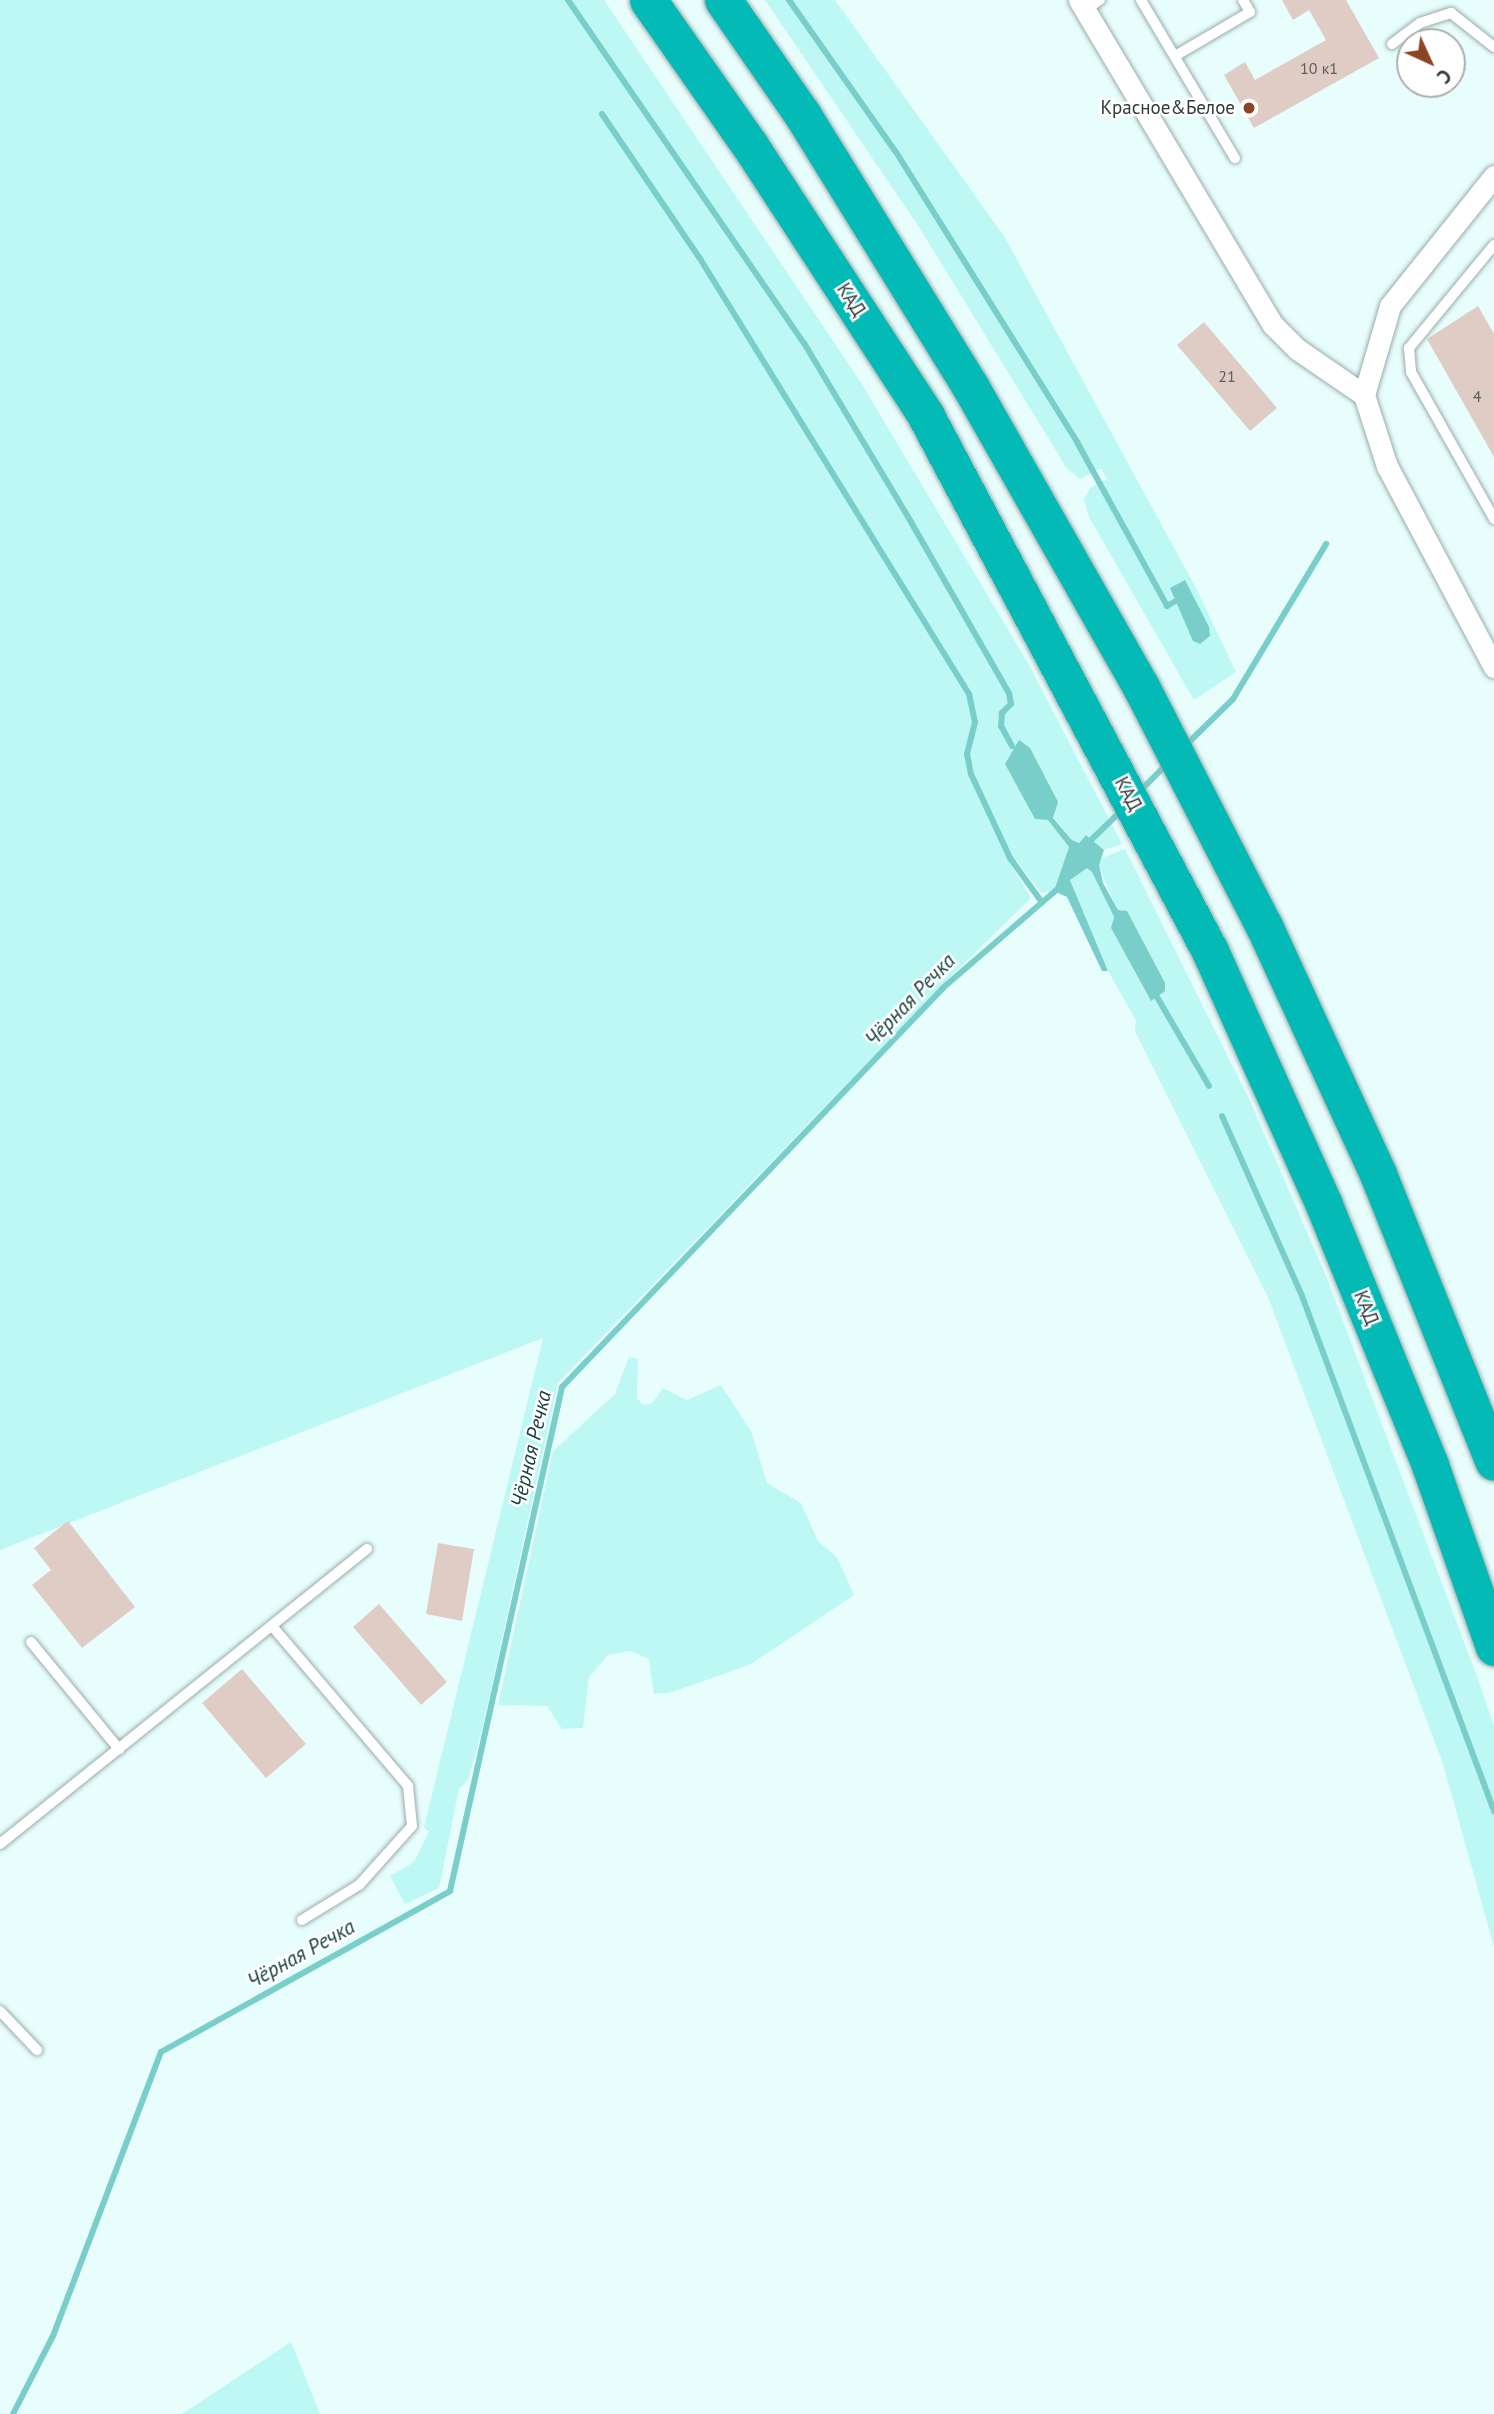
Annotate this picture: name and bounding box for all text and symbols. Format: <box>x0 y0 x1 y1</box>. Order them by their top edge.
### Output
north arrow <box>1396 28 1466 98</box>
house number: 10 к1 <box>1300 58 1338 78</box>
text: С <box>1432 64 1457 89</box>
place label: Красное&Белое <box>1100 97 1235 119</box>
marker: Красное&Белое <box>1241 100 1257 116</box>
street label: КАД <box>832 279 870 321</box>
house number: 21 <box>1218 366 1236 386</box>
house number: 4 <box>1473 386 1481 406</box>
street label: КАД <box>1110 773 1146 815</box>
water label: Чёрная Речка <box>860 948 960 1052</box>
street label: КАД <box>1349 1287 1383 1329</box>
water label: Чёрная Речка <box>505 1388 557 1510</box>
water label: Чёрная Речка <box>243 1914 359 1994</box>

